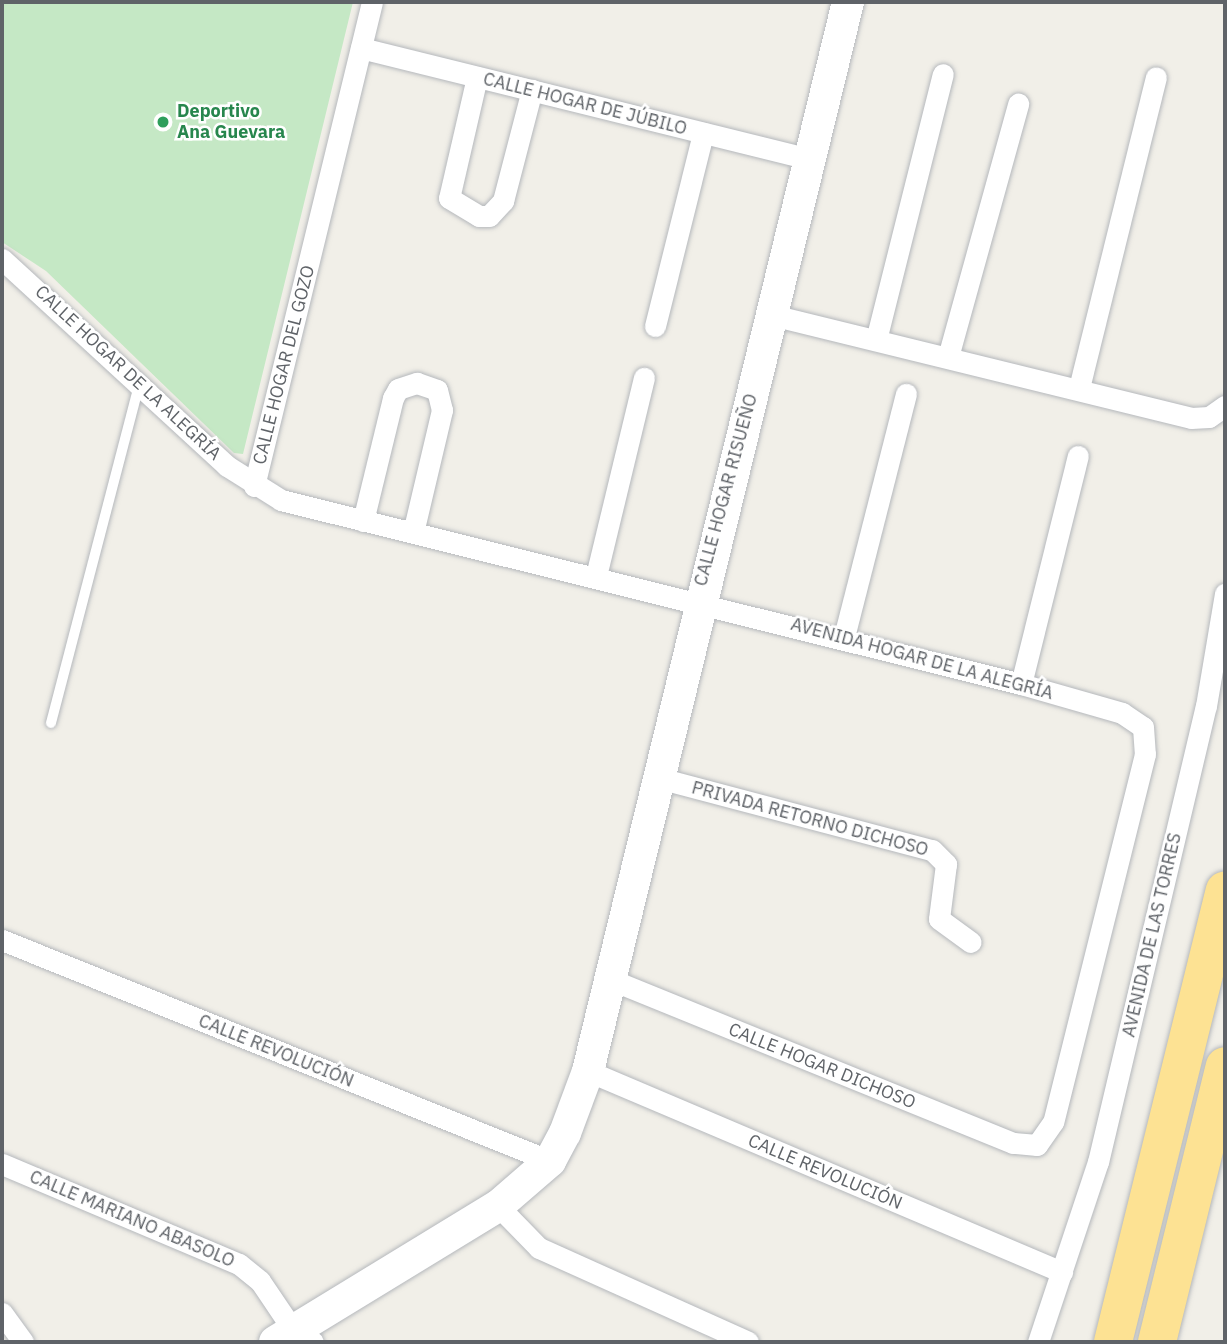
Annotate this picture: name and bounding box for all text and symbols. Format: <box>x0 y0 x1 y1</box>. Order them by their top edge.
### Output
street label: CALLE HOGAR DE JÚBILO <box>481 68 689 140</box>
place label: Deportivo Ana Guevara <box>177 101 285 144</box>
marker: Deportivo Ana Guevara <box>155 114 171 130</box>
street label: CALLE HOGAR DEL GOZO <box>249 263 319 467</box>
street label: CALLE HOGAR DE LA ALEGRÍA <box>30 281 226 465</box>
street label: CALLE HOGAR RISUEÑO <box>690 392 762 588</box>
street label: AVENIDA HOGAR DE LA ALEGRÍA <box>788 614 1056 704</box>
street label: PRIVADA RETORNO DICHOSO <box>689 777 931 861</box>
street label: AVENIDA DE LAS TORRES <box>1118 831 1186 1039</box>
street label: CALLE REVOLUCIÓN <box>195 1010 357 1092</box>
street label: CALLE HOGAR DICHOSO <box>725 1019 919 1113</box>
street label: CALLE REVOLUCIÓN <box>745 1130 905 1214</box>
street label: CALLE MARIANO ABASOLO <box>26 1166 238 1272</box>

